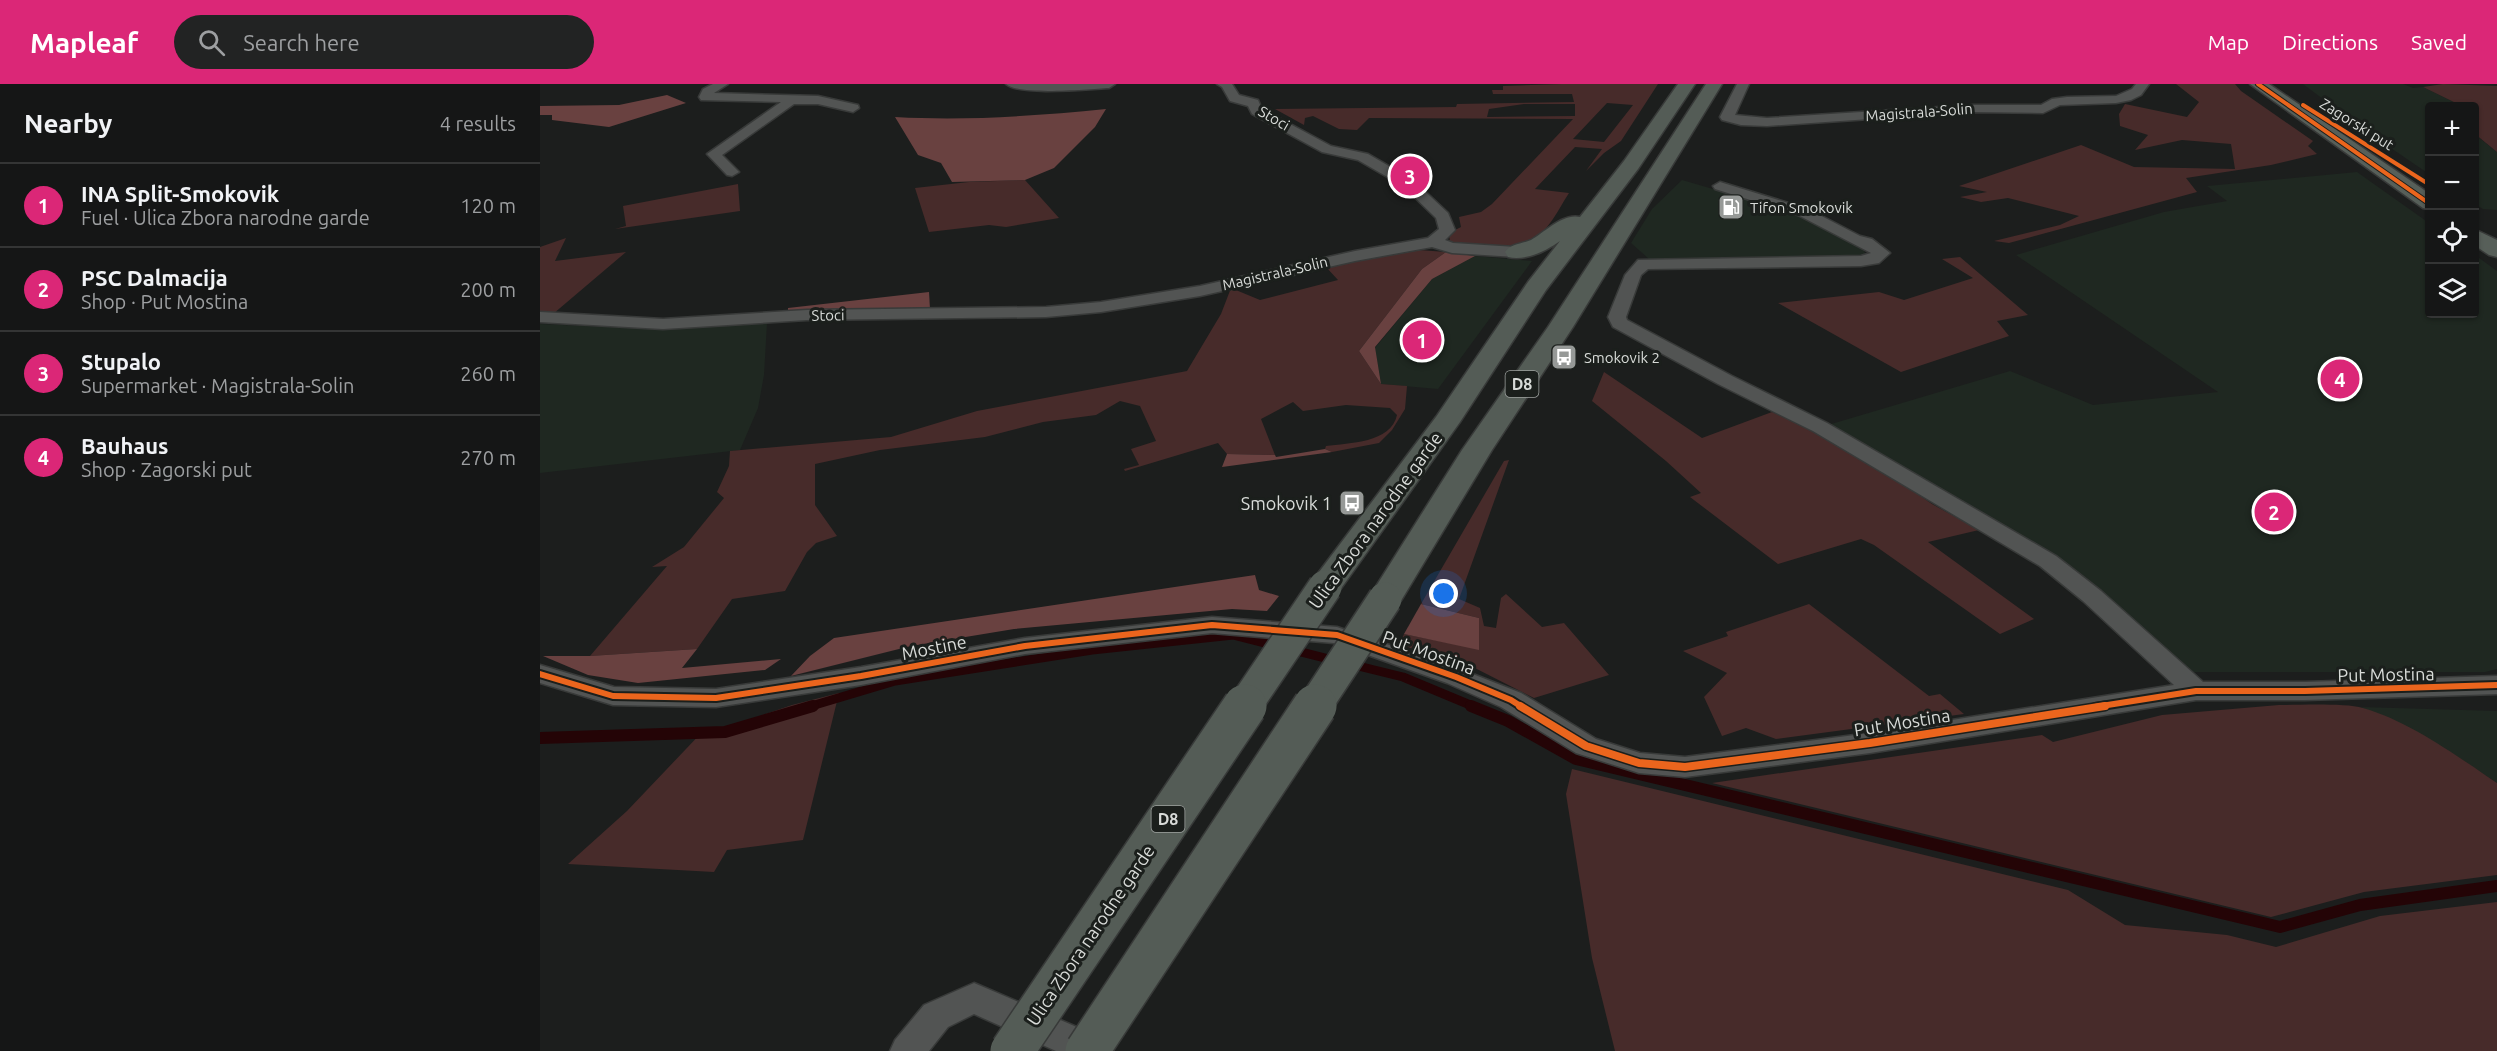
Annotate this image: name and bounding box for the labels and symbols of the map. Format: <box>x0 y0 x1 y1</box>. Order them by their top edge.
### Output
street label: Zagorski put <box>2317 95 2397 153</box>
street label: Magistrala-Solin <box>1865 100 1973 124</box>
street label: Stoci <box>1255 102 1293 134</box>
pin: 3 <box>1390 154 1430 199</box>
fuel station icon: Tifon Smokovik <box>1716 192 1746 222</box>
place label: Tifon Smokovik <box>1750 199 1853 216</box>
street label: Magistrala-Solin <box>1221 253 1329 293</box>
street label: Stoci <box>811 306 845 324</box>
pin: 1 <box>1402 318 1442 362</box>
bus stop icon: Smokovik 2 <box>1549 342 1579 372</box>
place label: Smokovik 2 <box>1584 349 1660 366</box>
pin: 4 <box>2320 356 2360 402</box>
road number: D8 <box>1506 371 1538 397</box>
street label: Ulica Zbora narodne garde <box>1304 428 1446 612</box>
bus stop icon: Smokovik 1 <box>1337 488 1367 518</box>
pin: 2 <box>2254 490 2294 534</box>
place label: Smokovik 1 <box>1241 493 1332 513</box>
your location <box>1429 579 1458 608</box>
street label: Put Mostina <box>1380 626 1478 678</box>
street label: Mostine <box>900 631 968 663</box>
street label: Put Mostina <box>2337 663 2435 685</box>
street label: Put Mostina <box>1852 705 1952 739</box>
road number: D8 <box>1152 806 1184 832</box>
street label: Ulica Zbora narodne garde <box>1022 841 1158 1029</box>

